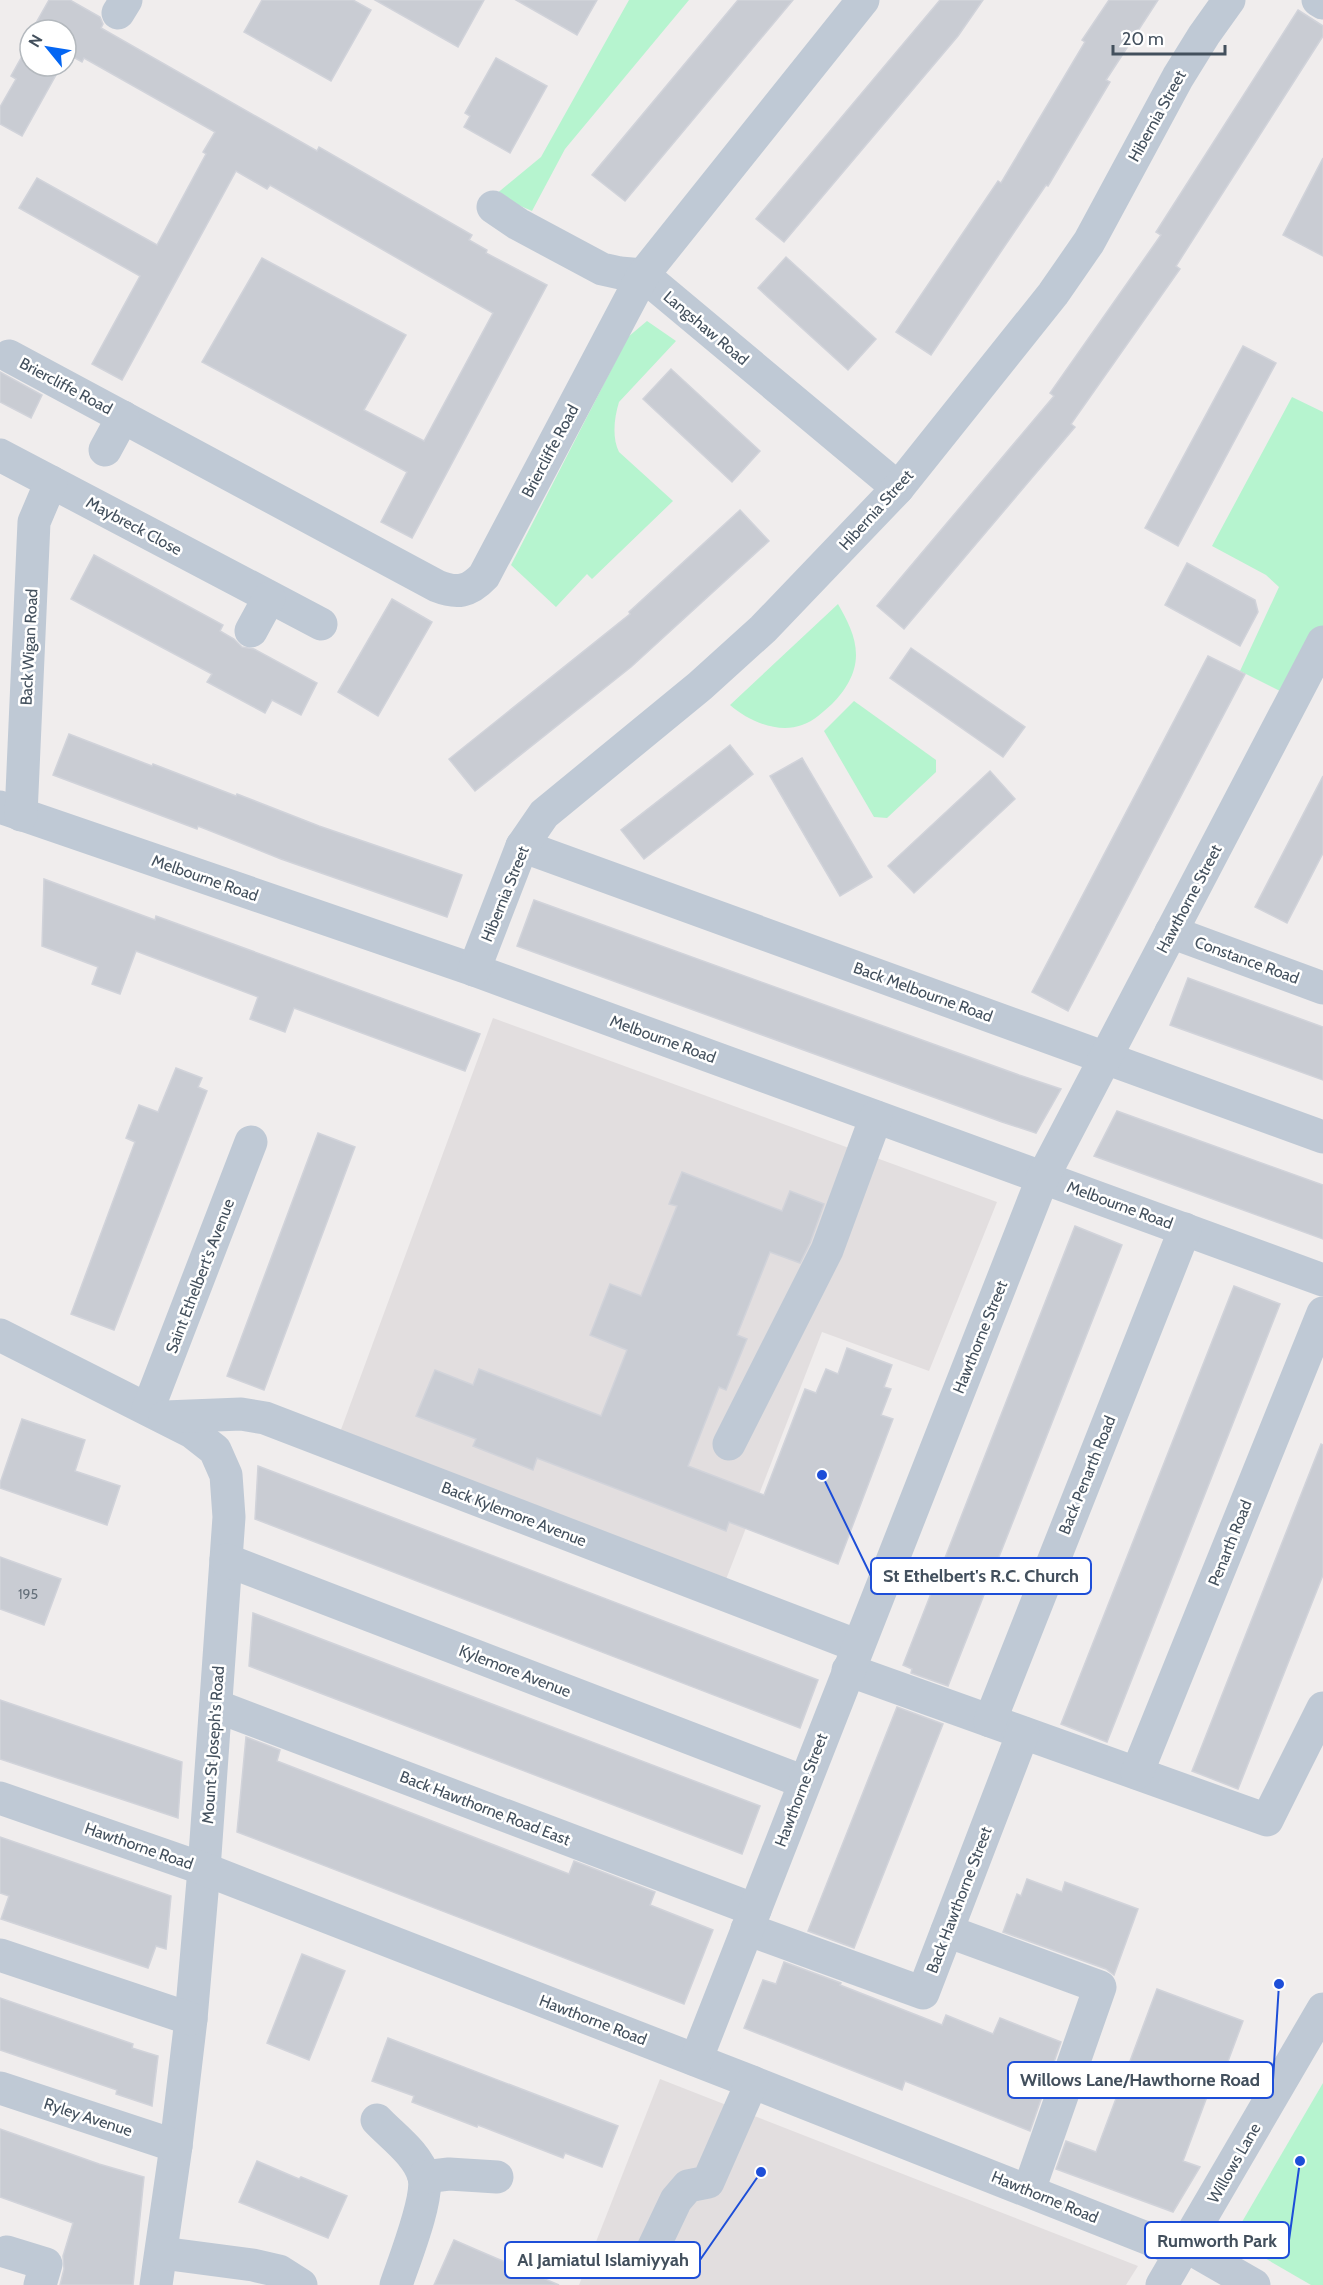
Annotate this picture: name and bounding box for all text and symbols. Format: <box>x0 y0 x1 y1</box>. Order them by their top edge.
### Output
north arrow <box>18 18 78 78</box>
scale bar <box>1113 18 1226 56</box>
text: 20 m <box>1122 28 1164 50</box>
text: N <box>24 31 46 50</box>
street label: Hibernia Street <box>1124 67 1190 165</box>
street label: Langshaw Road <box>660 287 752 369</box>
street label: Briercliffe Road <box>16 354 116 418</box>
street label: Briercliffe Road <box>518 401 582 501</box>
street label: Hibernia Street <box>835 466 917 554</box>
street label: Maybreck Close <box>83 493 185 559</box>
street label: Back Wigan Road <box>16 588 42 706</box>
street label: Hawthorne Street <box>1152 841 1226 956</box>
street label: Hibernia Street <box>477 843 533 945</box>
street label: Melbourne Road <box>149 851 261 905</box>
street label: Constance Road <box>1192 932 1302 988</box>
street label: Back Melbourne Road <box>851 958 995 1026</box>
street label: Melbourne Road <box>607 1011 719 1067</box>
street label: Melbourne Road <box>1064 1177 1176 1233</box>
street label: Saint Ethelbert's Avenue <box>162 1196 238 1356</box>
street label: Hawthorne Street <box>949 1277 1012 1396</box>
street label: Back Penarth Road <box>1055 1413 1119 1537</box>
street label: Back Kylemore Avenue <box>439 1478 589 1550</box>
street label: Penarth Road <box>1204 1497 1256 1589</box>
callout: St Ethelbert's R.C. Church <box>871 1558 1091 1594</box>
text: St Ethelbert's R.C. Church <box>883 1565 1079 1587</box>
house number: 195 <box>18 1585 38 1603</box>
street label: Kylemore Avenue <box>456 1641 574 1701</box>
street label: Mount St Joseph's Road <box>198 1665 228 1825</box>
street label: Hawthorne Street <box>771 1730 832 1849</box>
street label: Back Hawthorne Road East <box>397 1767 573 1850</box>
street label: Hawthorne Road <box>82 1819 196 1873</box>
street label: Back Hawthorne Street <box>922 1824 996 1976</box>
street label: Hawthorne Road <box>537 1991 649 2049</box>
callout: Willows Lane/Hawthorne Road <box>1008 2062 1273 2098</box>
text: Willows Lane/Hawthorne Road <box>1020 2069 1260 2091</box>
street label: Ryley Avenue <box>41 2094 135 2140</box>
street label: Willows Lane <box>1203 2120 1265 2206</box>
street label: Hawthorne Road <box>989 2167 1101 2227</box>
callout: Rumworth Park <box>1145 2222 1289 2258</box>
text: Rumworth Park <box>1157 2230 1277 2252</box>
callout: Al Jamiatul Islamiyyah <box>505 2242 700 2278</box>
text: Al Jamiatul Islamiyyah <box>517 2249 689 2271</box>

